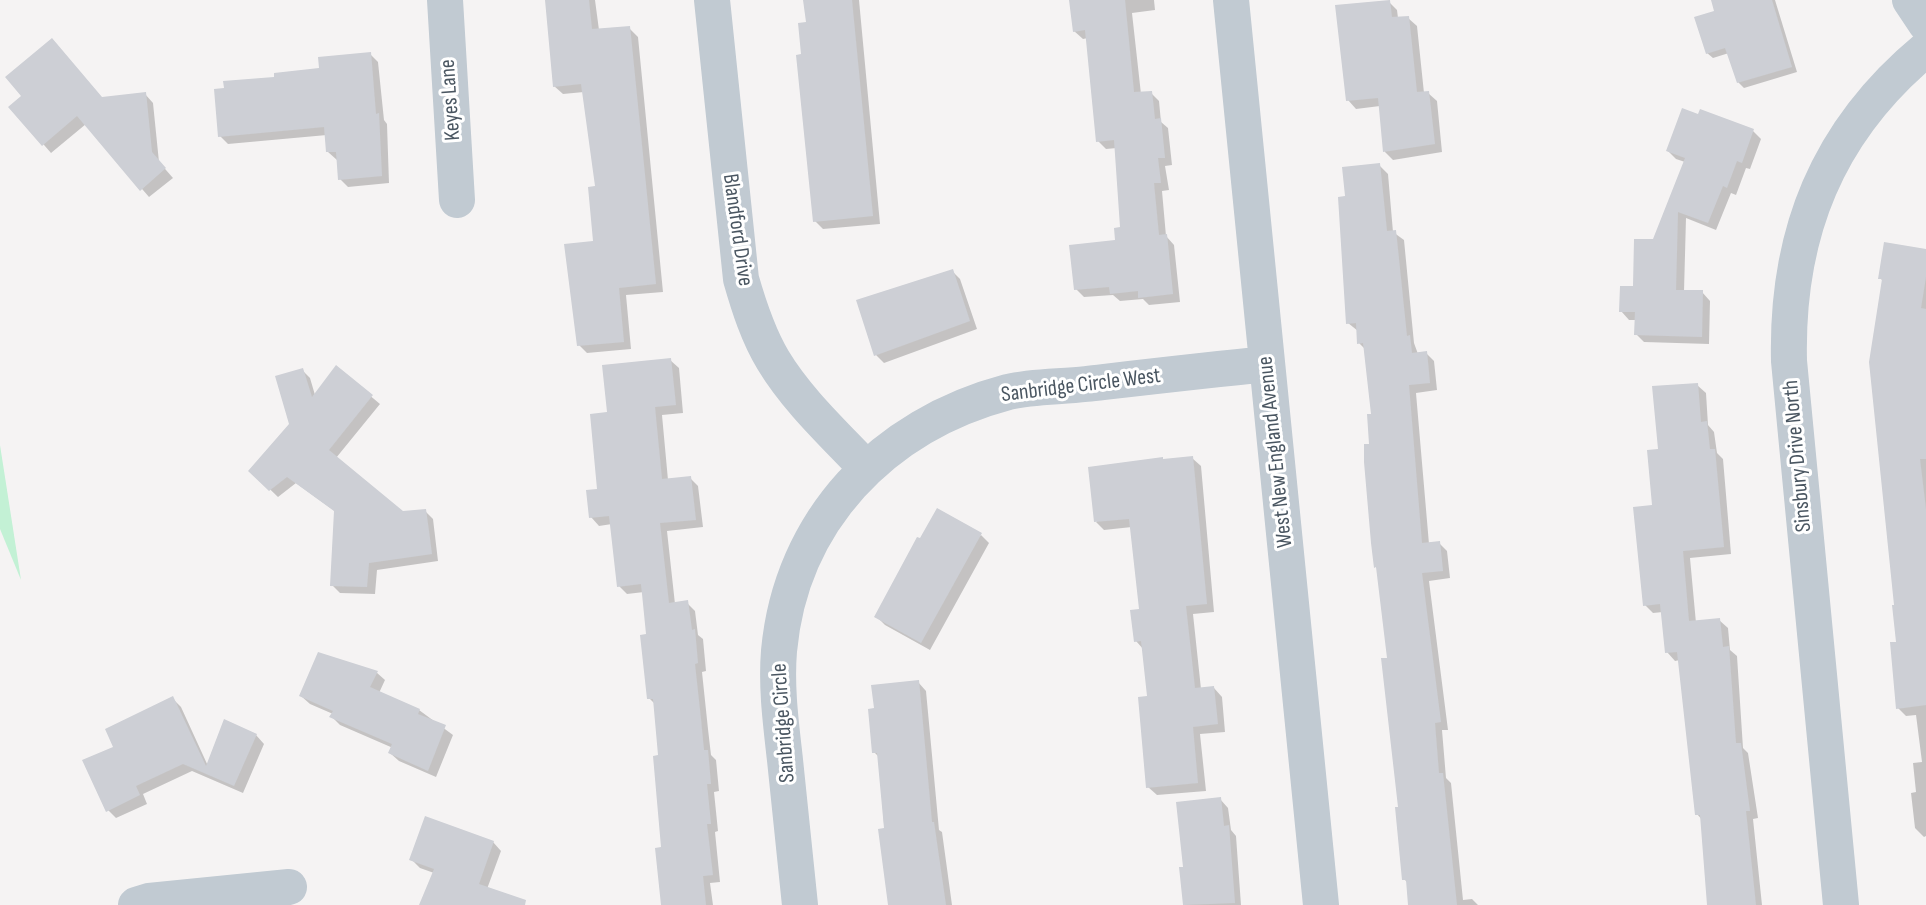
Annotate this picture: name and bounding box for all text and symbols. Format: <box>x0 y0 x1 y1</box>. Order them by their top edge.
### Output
street label: Keyes Lane <box>435 58 467 142</box>
street label: Blandford Drive <box>716 172 758 288</box>
street label: West New England Avenue <box>1253 355 1299 549</box>
street label: Sanbridge Circle West <box>1000 363 1162 409</box>
street label: Sinsbury Drive North <box>1778 379 1818 533</box>
street label: Sanbridge Circle <box>767 662 801 784</box>

